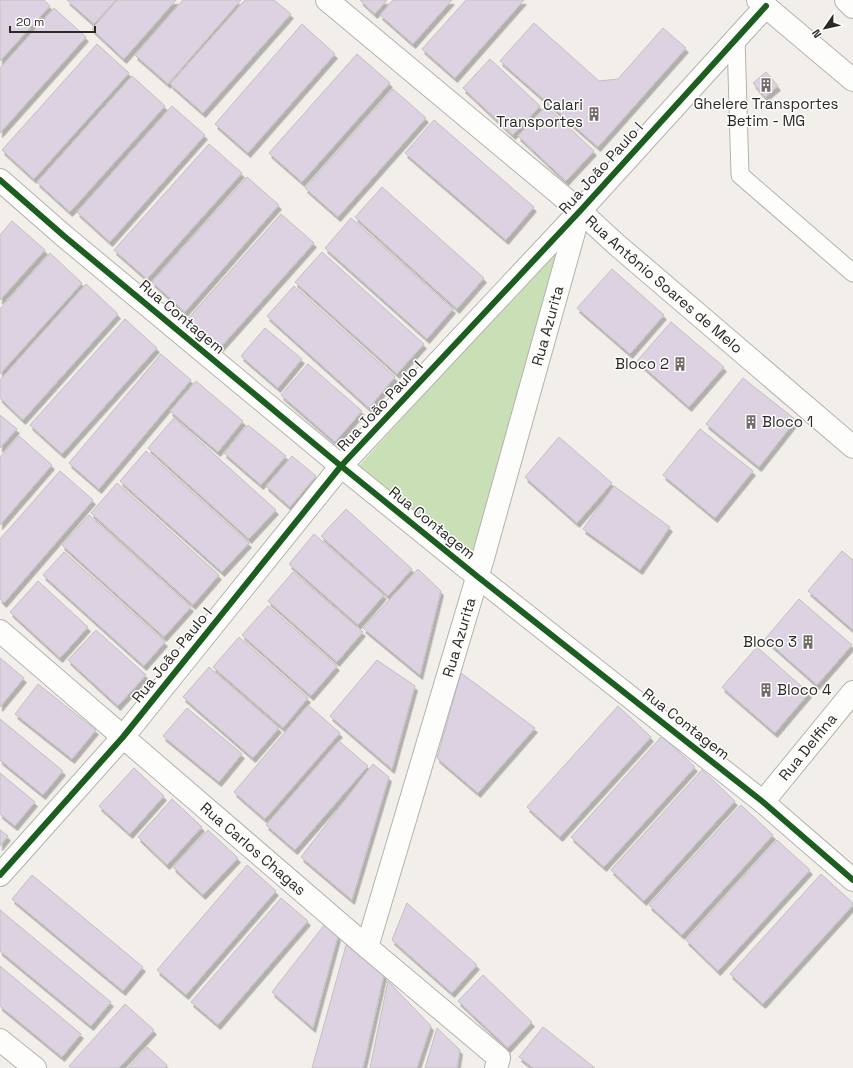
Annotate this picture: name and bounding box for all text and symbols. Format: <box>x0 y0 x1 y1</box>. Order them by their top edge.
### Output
scale bar <box>10 8 95 34</box>
north arrow <box>805 8 845 48</box>
text: 20 m <box>16 14 44 30</box>
text: N <box>809 27 825 41</box>
building icon: Ghelere Transportes Betim - MG <box>758 77 774 93</box>
place label: Ghelere Transportes Betim - MG <box>693 94 839 130</box>
place label: Calari Transportes <box>496 95 583 131</box>
building icon: Calari Transportes <box>586 106 602 122</box>
street label: Rua João Paulo I <box>554 118 647 218</box>
street label: Rua Antônio Soares de Melo <box>582 211 747 357</box>
street label: Rua Contagem <box>136 275 229 358</box>
street label: Rua Azurita <box>527 283 568 368</box>
place label: Bloco 2 <box>615 354 669 373</box>
street label: Rua João Paulo I <box>333 356 427 455</box>
building icon: Bloco 2 <box>672 356 688 372</box>
place label: Bloco 1 <box>762 412 813 431</box>
building icon: Bloco 1 <box>743 414 759 430</box>
street label: Rua Contagem <box>385 482 479 563</box>
street label: Rua Azurita <box>438 595 480 679</box>
street label: Rua João Paulo I <box>127 603 216 706</box>
place label: Bloco 3 <box>743 632 797 651</box>
building icon: Bloco 3 <box>800 634 816 650</box>
place label: Bloco 4 <box>777 680 831 699</box>
building icon: Bloco 4 <box>758 682 774 698</box>
street label: Rua Contagem <box>639 684 734 764</box>
street label: Rua Delfina <box>774 709 841 784</box>
street label: Rua Carlos Chagas <box>197 798 310 899</box>

